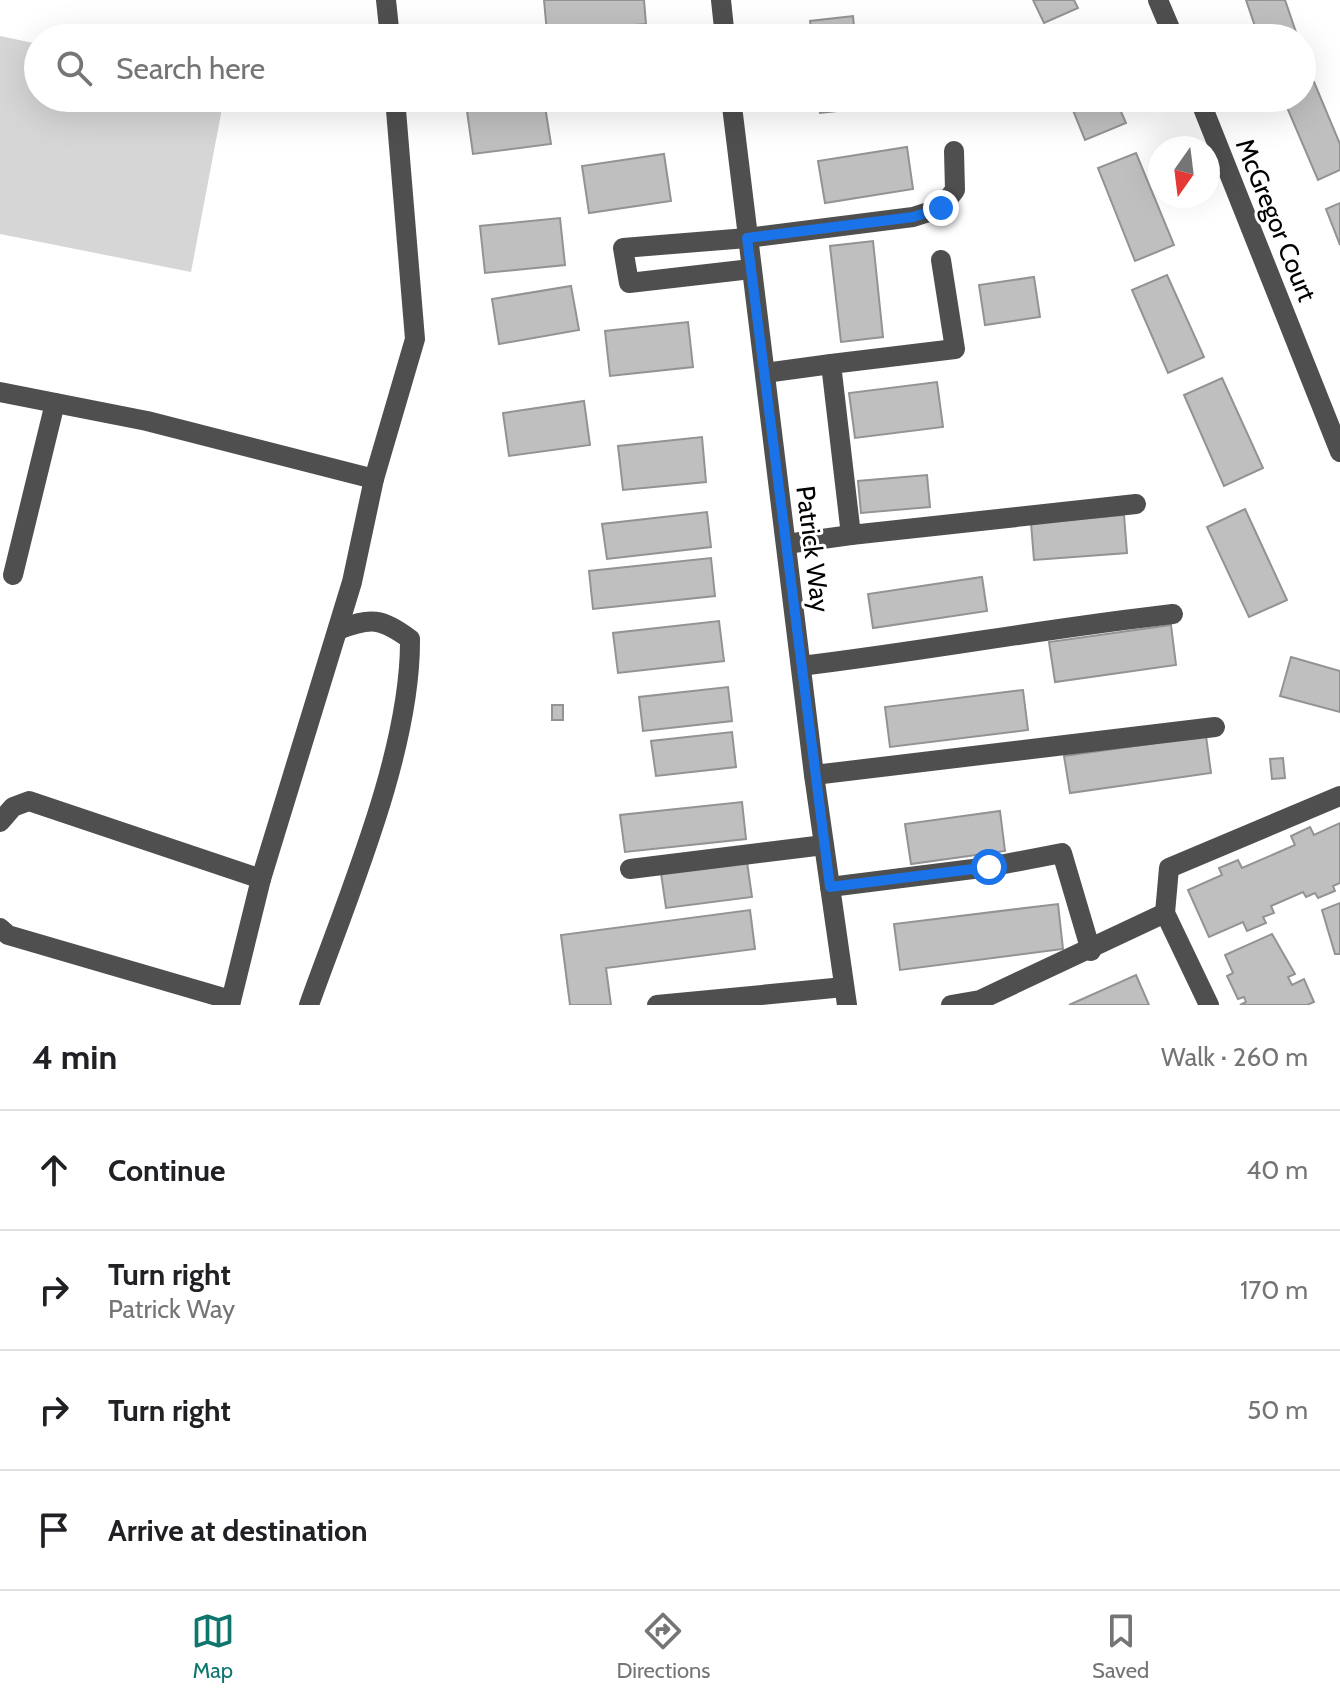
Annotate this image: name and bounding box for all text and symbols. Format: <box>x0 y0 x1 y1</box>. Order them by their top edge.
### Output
search box <box>24 24 1316 112</box>
icon: search <box>52 46 96 90</box>
text: Search here <box>116 50 265 87</box>
street label: McGregor Court <box>1229 134 1323 306</box>
north arrow <box>1148 136 1220 208</box>
route end <box>923 190 959 226</box>
street label: Patrick Way <box>789 484 837 614</box>
route start <box>971 849 1007 885</box>
text: 4 min <box>32 1036 117 1078</box>
text: Walk · 260 m <box>1161 1041 1308 1073</box>
icon: ahead <box>32 1148 76 1192</box>
text: Continue <box>108 1152 225 1189</box>
text: 40 m <box>1246 1154 1308 1186</box>
text: Turn right <box>108 1256 231 1293</box>
icon: right <box>32 1268 76 1312</box>
text: 170 m <box>1240 1274 1308 1306</box>
text: Patrick Way <box>108 1293 235 1325</box>
icon: right <box>32 1388 76 1432</box>
text: Turn right <box>108 1392 231 1429</box>
text: 50 m <box>1247 1394 1308 1426</box>
icon: arrive <box>32 1508 76 1552</box>
text: Arrive at destination <box>108 1512 368 1549</box>
tab: Map <box>191 1609 235 1684</box>
tab: Directions <box>616 1609 710 1684</box>
tab: Saved <box>1092 1609 1149 1684</box>

